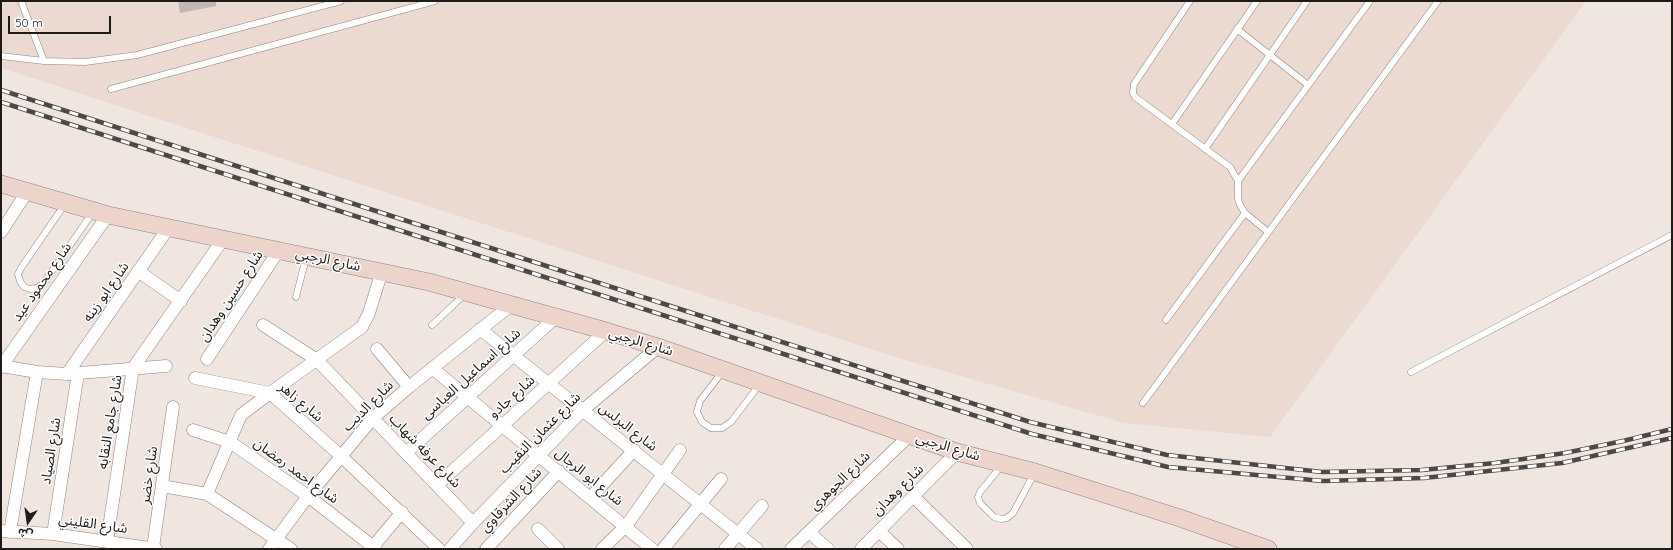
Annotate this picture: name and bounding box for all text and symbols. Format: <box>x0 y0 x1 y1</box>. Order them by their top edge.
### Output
scale bar <box>10 8 113 34</box>
text: 50 m <box>15 15 43 30</box>
street label: شارع محمود عيد <box>9 239 75 325</box>
street label: شارع الرجبي <box>294 245 362 275</box>
street label: شارع حسين وهدان <box>195 247 267 345</box>
street label: شارع ابو زينه <box>79 259 133 325</box>
street label: شارع الرجبي <box>607 324 675 360</box>
street label: شارع اسماعيل العباسى <box>418 325 524 423</box>
street label: شارع جادو <box>485 372 539 422</box>
street label: شارع جامع النقابه <box>94 374 126 470</box>
street label: شارع الديب <box>339 377 397 435</box>
street label: شارع زاهر <box>275 379 327 425</box>
street label: شارع عثمان النقيب <box>496 389 584 477</box>
street label: شارع البرلس <box>595 399 661 455</box>
street label: شارع عرفه شهاب <box>386 411 464 491</box>
street label: شارع الصياد <box>37 416 65 486</box>
street label: شارع الرجبي <box>914 429 982 465</box>
street label: شارع احمد رمضان <box>250 435 342 507</box>
street label: شارع ابو الرجال <box>552 444 626 510</box>
street label: شارع خضر <box>137 445 161 505</box>
street label: شارع الجوهري <box>806 448 874 514</box>
street label: شارع وهدان <box>869 461 927 519</box>
street label: شارع الشرقاوي <box>477 464 545 536</box>
north arrow <box>8 502 48 542</box>
street label: شارع القليني <box>57 511 129 537</box>
text: ش <box>16 525 34 542</box>

